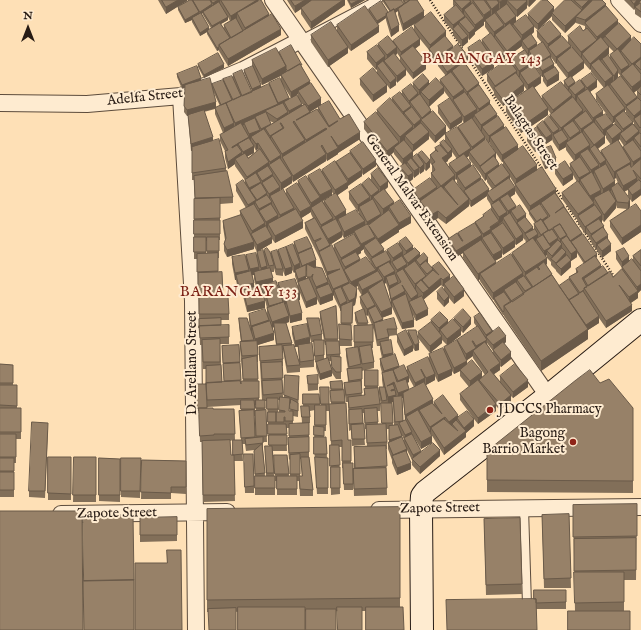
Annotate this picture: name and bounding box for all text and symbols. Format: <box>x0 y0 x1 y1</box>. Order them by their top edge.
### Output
north arrow <box>8 8 48 48</box>
text: N <box>23 9 33 23</box>
district label: BARANGAY 143 <box>422 51 542 69</box>
street label: Adelfa Street <box>106 86 184 110</box>
street label: Balagtas Street <box>499 92 561 174</box>
street label: General Malvar Extension <box>361 131 461 265</box>
district label: BARANGAY 133 <box>180 284 298 302</box>
street label: D. Arellano Street <box>185 311 201 415</box>
place label: JDCCS Pharmacy <box>498 402 602 418</box>
marker: JDCCS Pharmacy <box>485 405 495 415</box>
place label: Bagong Barrio Market <box>482 426 565 458</box>
marker: Bagong Barrio Market <box>568 437 578 447</box>
street label: Zapote Street <box>400 500 480 518</box>
street label: Zapote Street <box>77 505 157 523</box>

